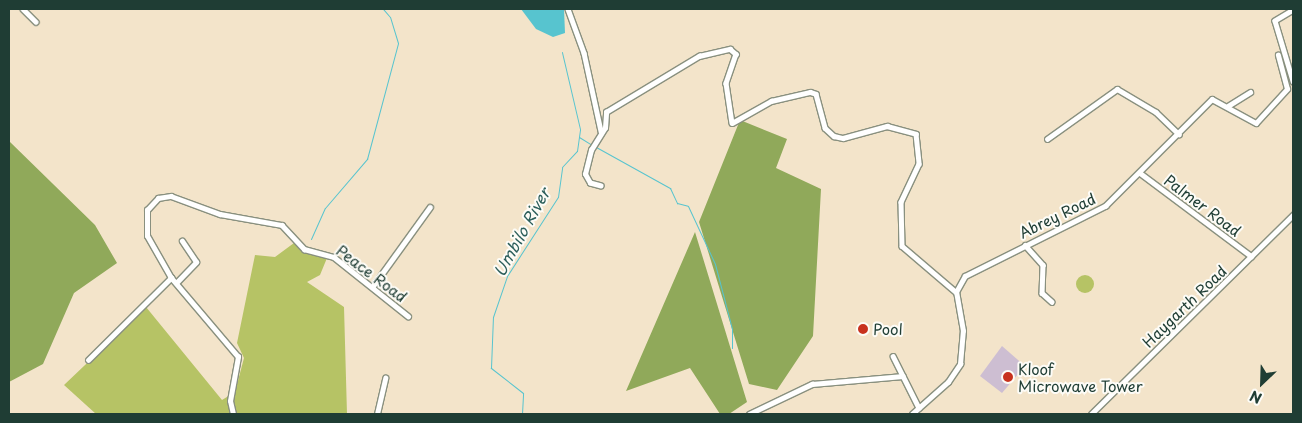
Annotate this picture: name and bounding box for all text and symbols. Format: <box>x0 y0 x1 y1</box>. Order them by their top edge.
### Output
street label: Palmer Road <box>1161 170 1245 240</box>
water label: Umbilo River <box>489 184 553 280</box>
street label: Abrey Road <box>1015 189 1099 241</box>
street label: Peace Road <box>333 241 411 305</box>
street label: Haygarth Road <box>1138 261 1230 351</box>
place label: Pool <box>873 320 903 338</box>
marker: Pool <box>857 323 869 335</box>
north arrow <box>1237 358 1287 408</box>
place label: Kloof Microwave Tower <box>1018 359 1143 394</box>
marker: Kloof Microwave Tower <box>1002 371 1014 383</box>
text: N <box>1246 385 1265 409</box>

